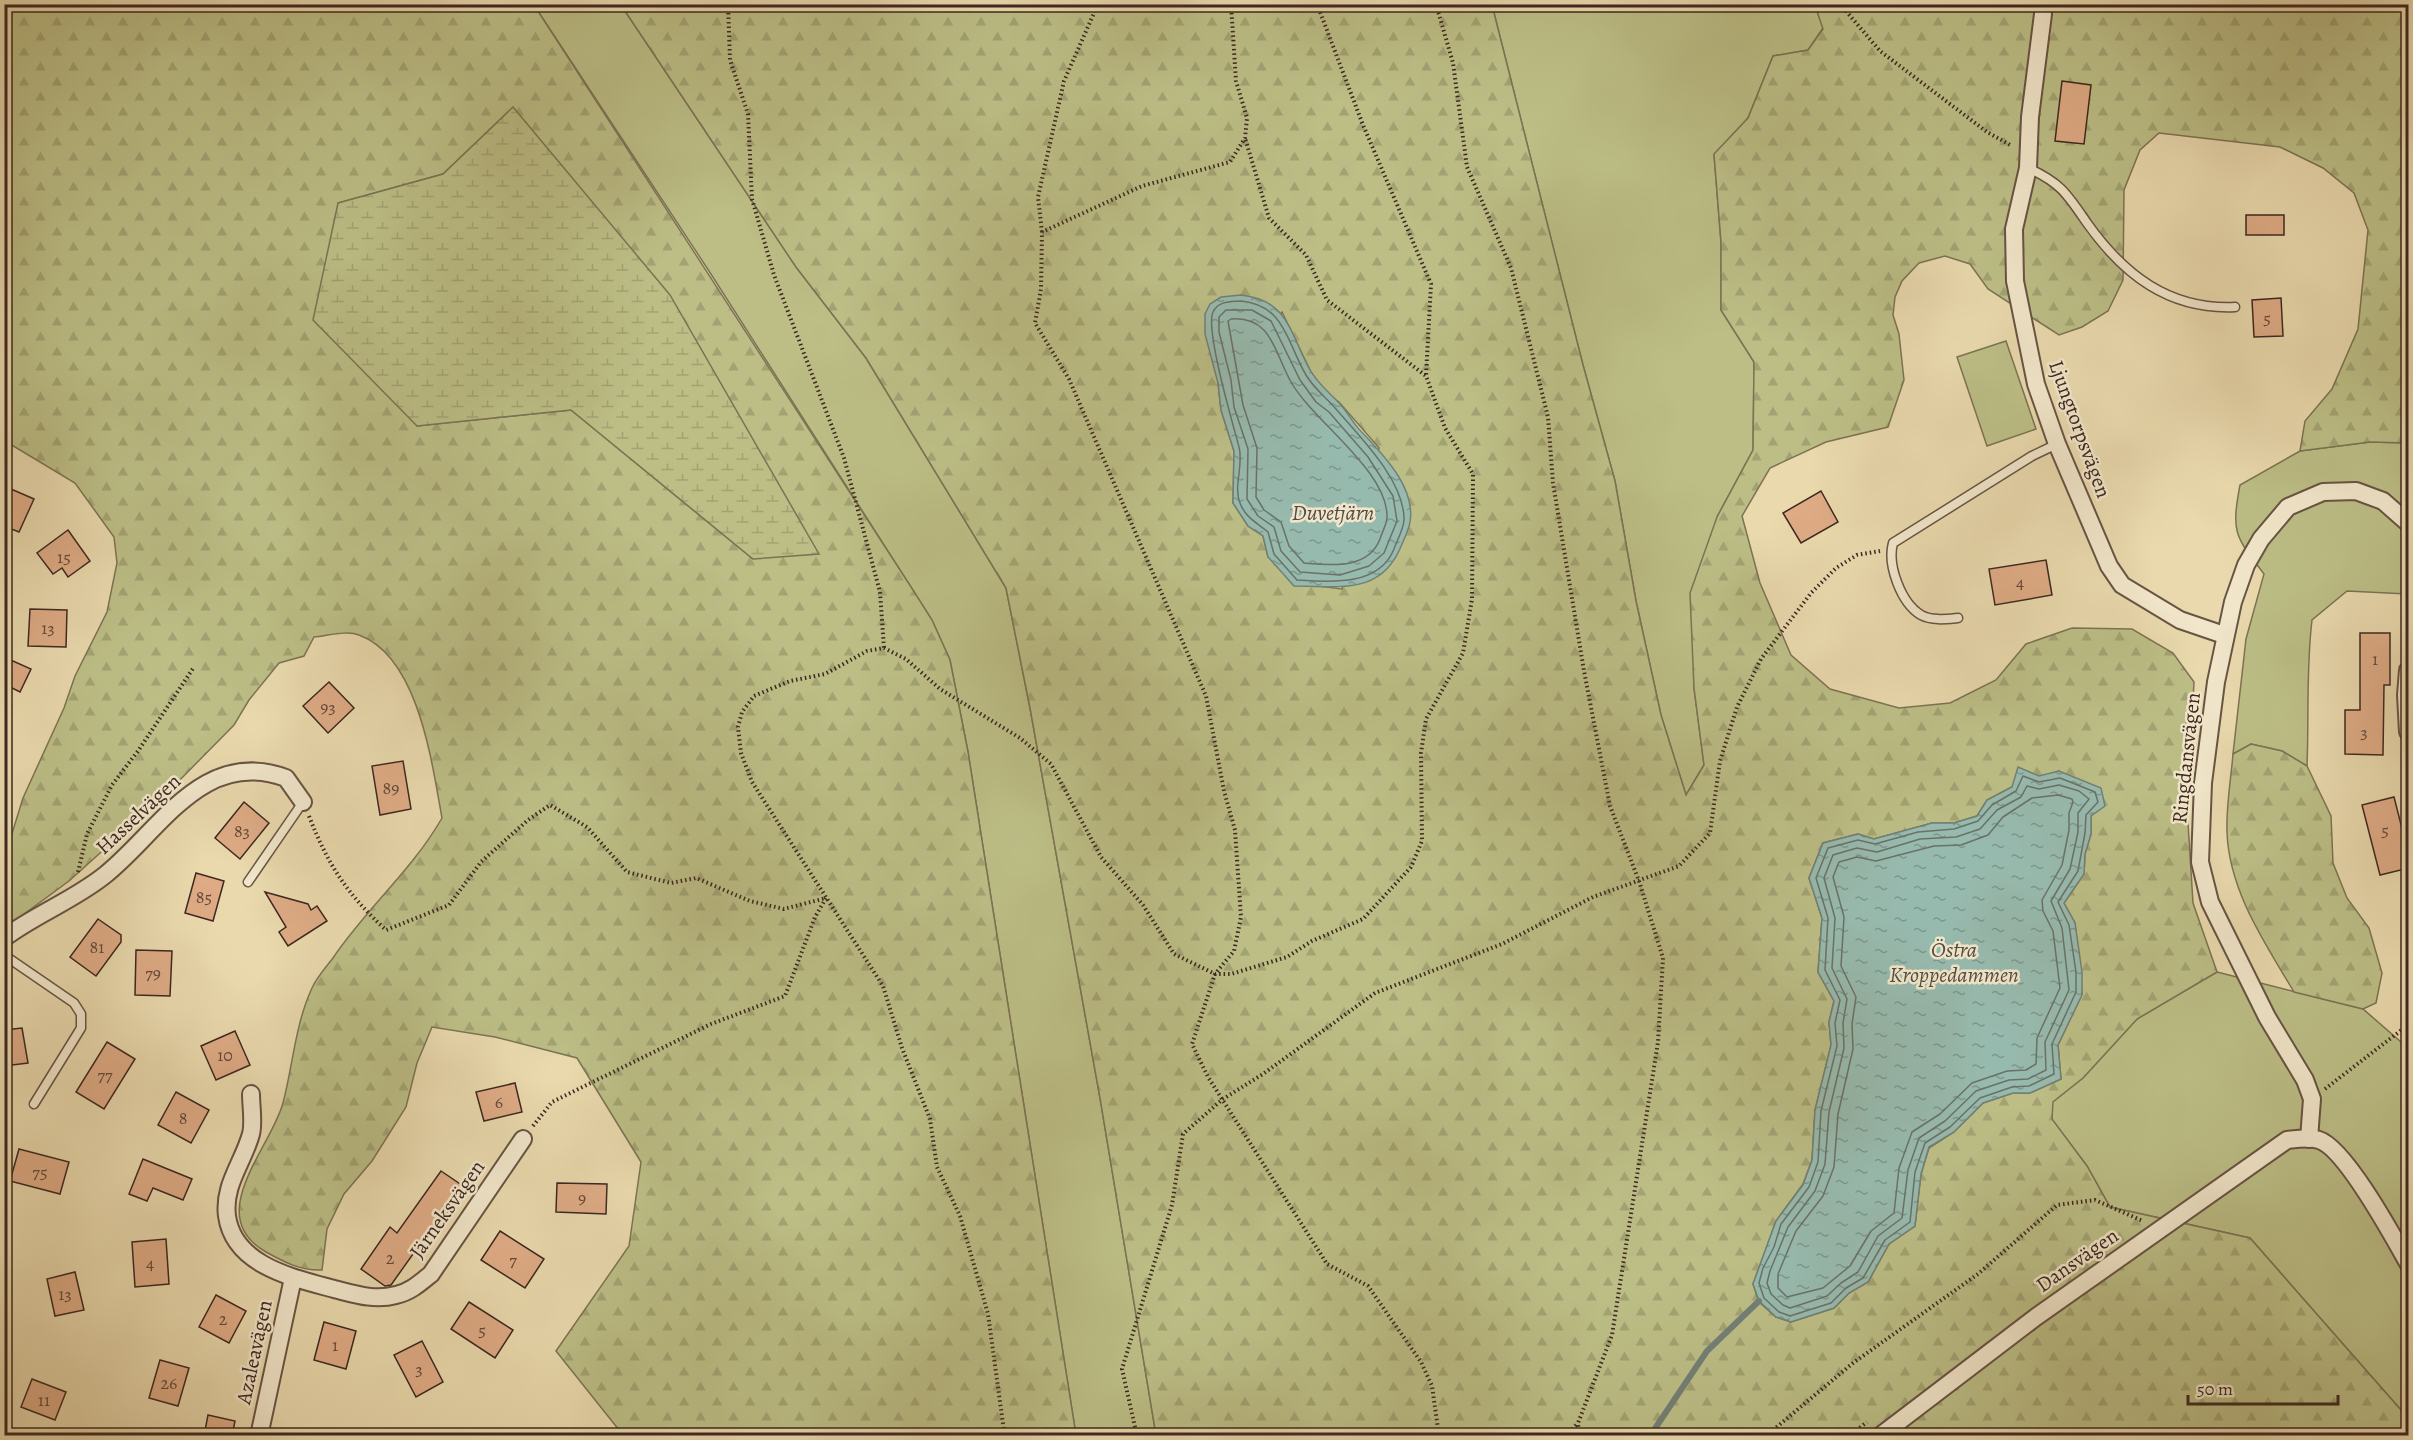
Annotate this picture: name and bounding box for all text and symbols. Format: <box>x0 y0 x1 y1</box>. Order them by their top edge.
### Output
house number: 5 <box>2263 306 2271 330</box>
street label: Ljungtorpsvägen <box>2042 356 2118 502</box>
water label: Duvetjärn <box>1292 498 1374 528</box>
house number: 15 <box>57 545 71 569</box>
house number: 4 <box>2016 570 2024 594</box>
house number: 13 <box>41 616 55 640</box>
house number: 1 <box>2372 647 2378 671</box>
street label: Ringdansvägen <box>2165 691 2207 825</box>
house number: 93 <box>320 695 336 719</box>
house number: 3 <box>2360 720 2368 744</box>
street label: Hasselvägen <box>89 767 187 861</box>
house number: 89 <box>383 776 399 800</box>
house number: 5 <box>2381 818 2389 842</box>
house number: 83 <box>234 819 250 843</box>
house number: 85 <box>196 885 212 909</box>
house number: 81 <box>90 935 104 959</box>
water label: Östra Kroppedammen <box>1889 935 2019 990</box>
house number: 79 <box>145 961 161 985</box>
house number: 10 <box>217 1043 233 1067</box>
house number: 77 <box>97 1063 113 1087</box>
house number: 6 <box>495 1090 503 1114</box>
house number: 8 <box>179 1106 187 1130</box>
street label: Järneksvägen <box>403 1154 491 1264</box>
house number: 75 <box>32 1160 48 1184</box>
house number: 9 <box>578 1186 586 1210</box>
street label: Dansvägen <box>2030 1221 2124 1299</box>
house number: 2 <box>386 1246 395 1270</box>
house number: 7 <box>509 1248 517 1272</box>
house number: 4 <box>146 1251 154 1275</box>
house number: 13 <box>58 1282 72 1306</box>
street label: Azaleavägen <box>229 1297 279 1408</box>
house number: 2 <box>219 1307 228 1331</box>
house number: 5 <box>478 1318 486 1342</box>
house number: 1 <box>332 1333 338 1357</box>
house number: 3 <box>415 1357 423 1381</box>
scale bar <box>2188 1368 2338 1406</box>
house number: 26 <box>161 1371 177 1395</box>
text: 50 m <box>2197 1377 2233 1401</box>
house number: 11 <box>38 1388 50 1412</box>

